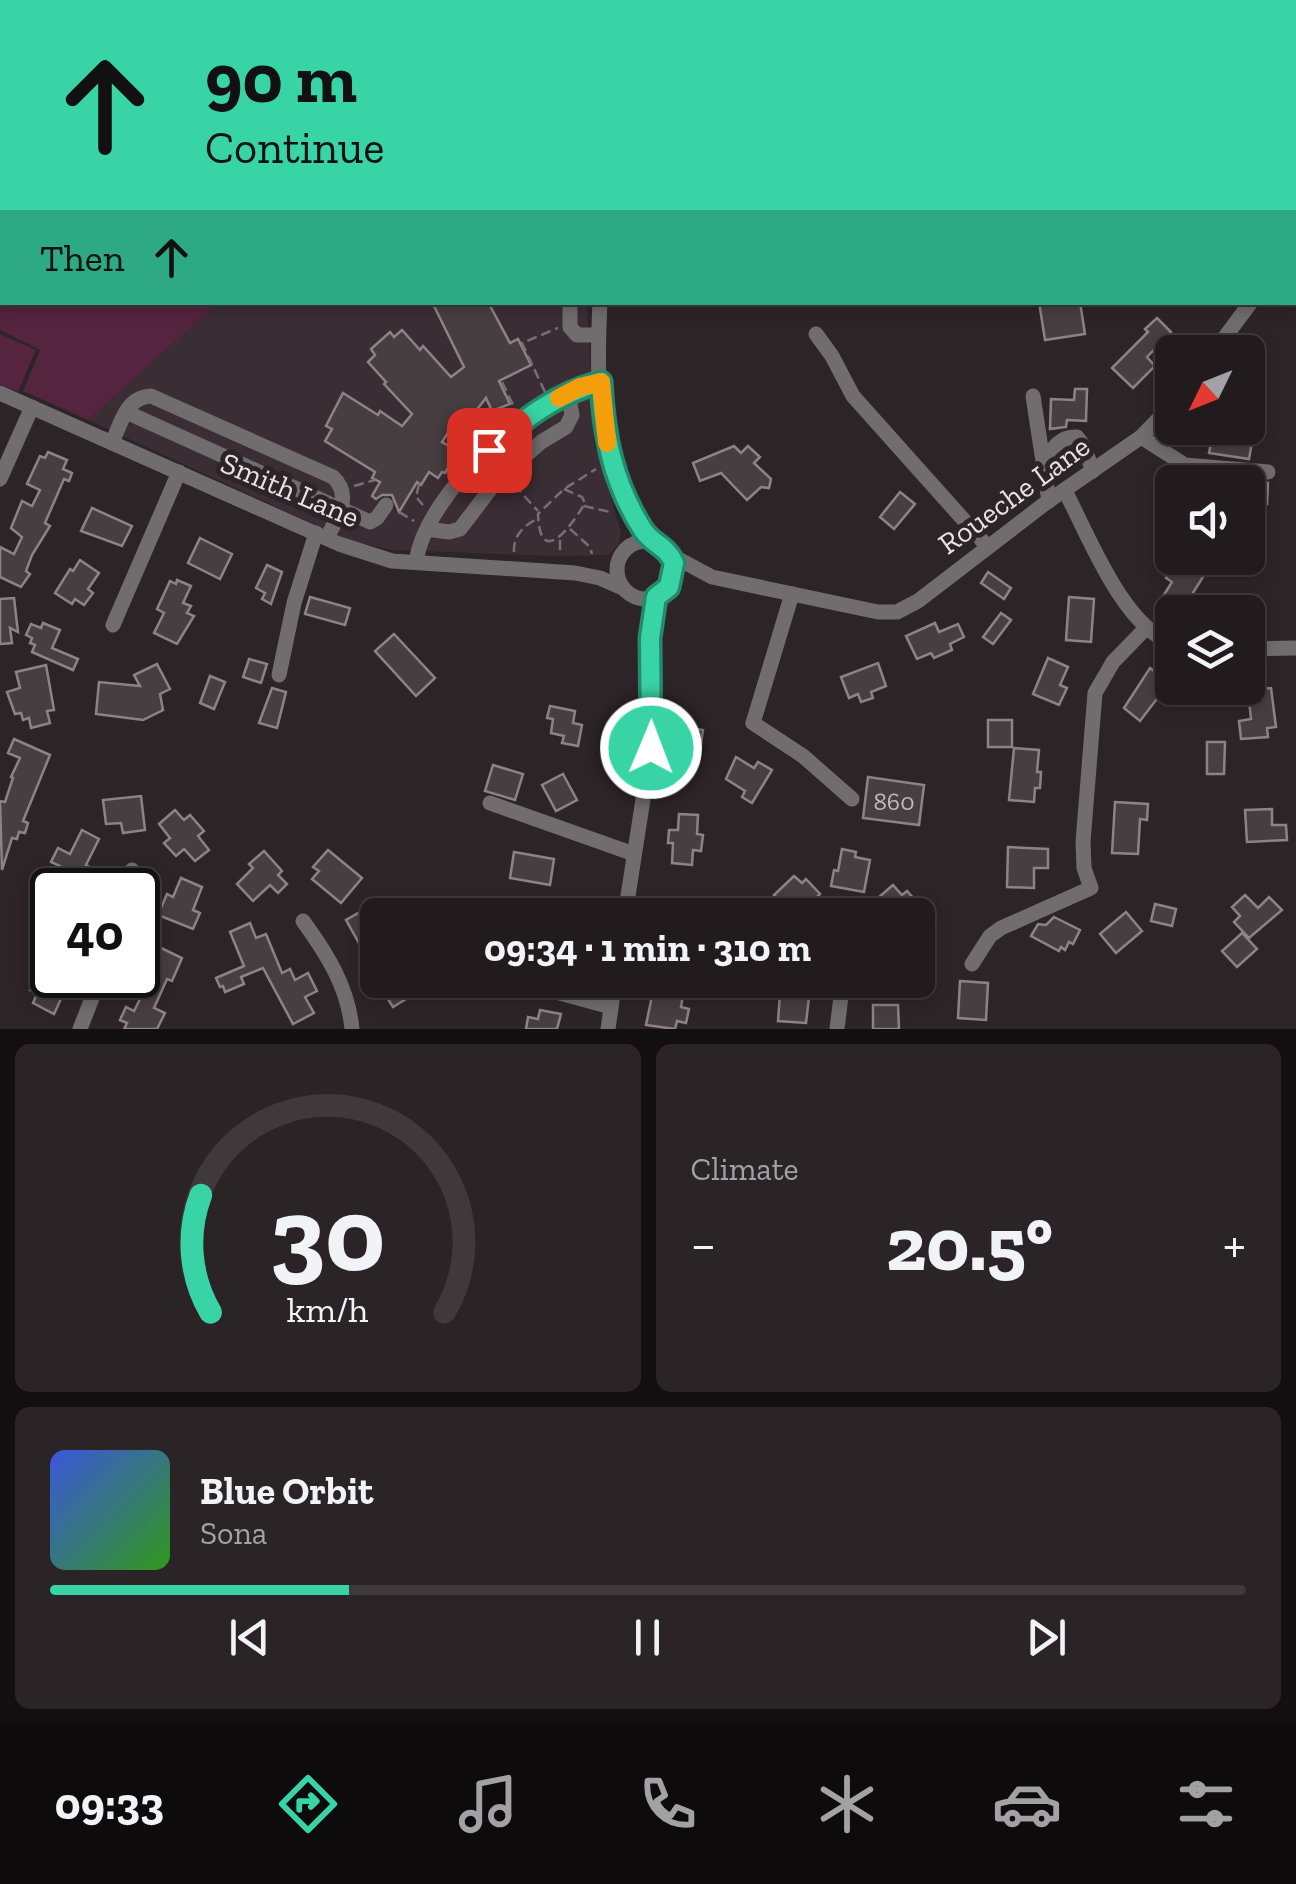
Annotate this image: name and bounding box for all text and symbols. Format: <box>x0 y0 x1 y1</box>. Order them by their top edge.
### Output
text: 90 m <box>205 36 357 120</box>
icon: ahead <box>40 40 170 170</box>
text: Continue <box>205 121 384 175</box>
icon: ahead <box>144 230 199 285</box>
text: Then <box>40 235 124 281</box>
north arrow <box>1155 335 1265 445</box>
map controls <box>1155 335 1265 705</box>
pin <box>447 408 532 493</box>
icon: arrive <box>462 423 517 478</box>
street label: Roueche Lane <box>931 428 1097 562</box>
street label: Smith Lane <box>215 445 365 535</box>
button: sound <box>1155 465 1265 575</box>
button: layers <box>1155 595 1265 705</box>
position arrow <box>599 696 703 800</box>
house number: 860 <box>873 786 915 816</box>
speed limit sign: 40 <box>30 868 160 998</box>
text: 09:34 · 1 min · 310 m <box>484 925 811 971</box>
text: Climate <box>691 1150 799 1188</box>
text: 30 <box>270 1172 385 1297</box>
text: 20.5° <box>886 1199 1053 1289</box>
text: − <box>691 1211 716 1277</box>
text: + <box>1223 1211 1246 1277</box>
text: km/h <box>287 1288 369 1331</box>
text: Blue Orbit <box>200 1468 373 1514</box>
text: Sona <box>200 1514 267 1552</box>
icon: previous <box>222 1610 277 1665</box>
icon: pause <box>620 1610 675 1665</box>
icon: next <box>1019 1610 1074 1665</box>
icon: directions <box>273 1769 343 1839</box>
icon: music <box>453 1769 523 1839</box>
icon: phone <box>633 1769 703 1839</box>
icon: climate <box>812 1769 882 1839</box>
icon: car <box>992 1769 1062 1839</box>
icon: filters <box>1171 1769 1241 1839</box>
text: 09:33 <box>55 1777 164 1831</box>

